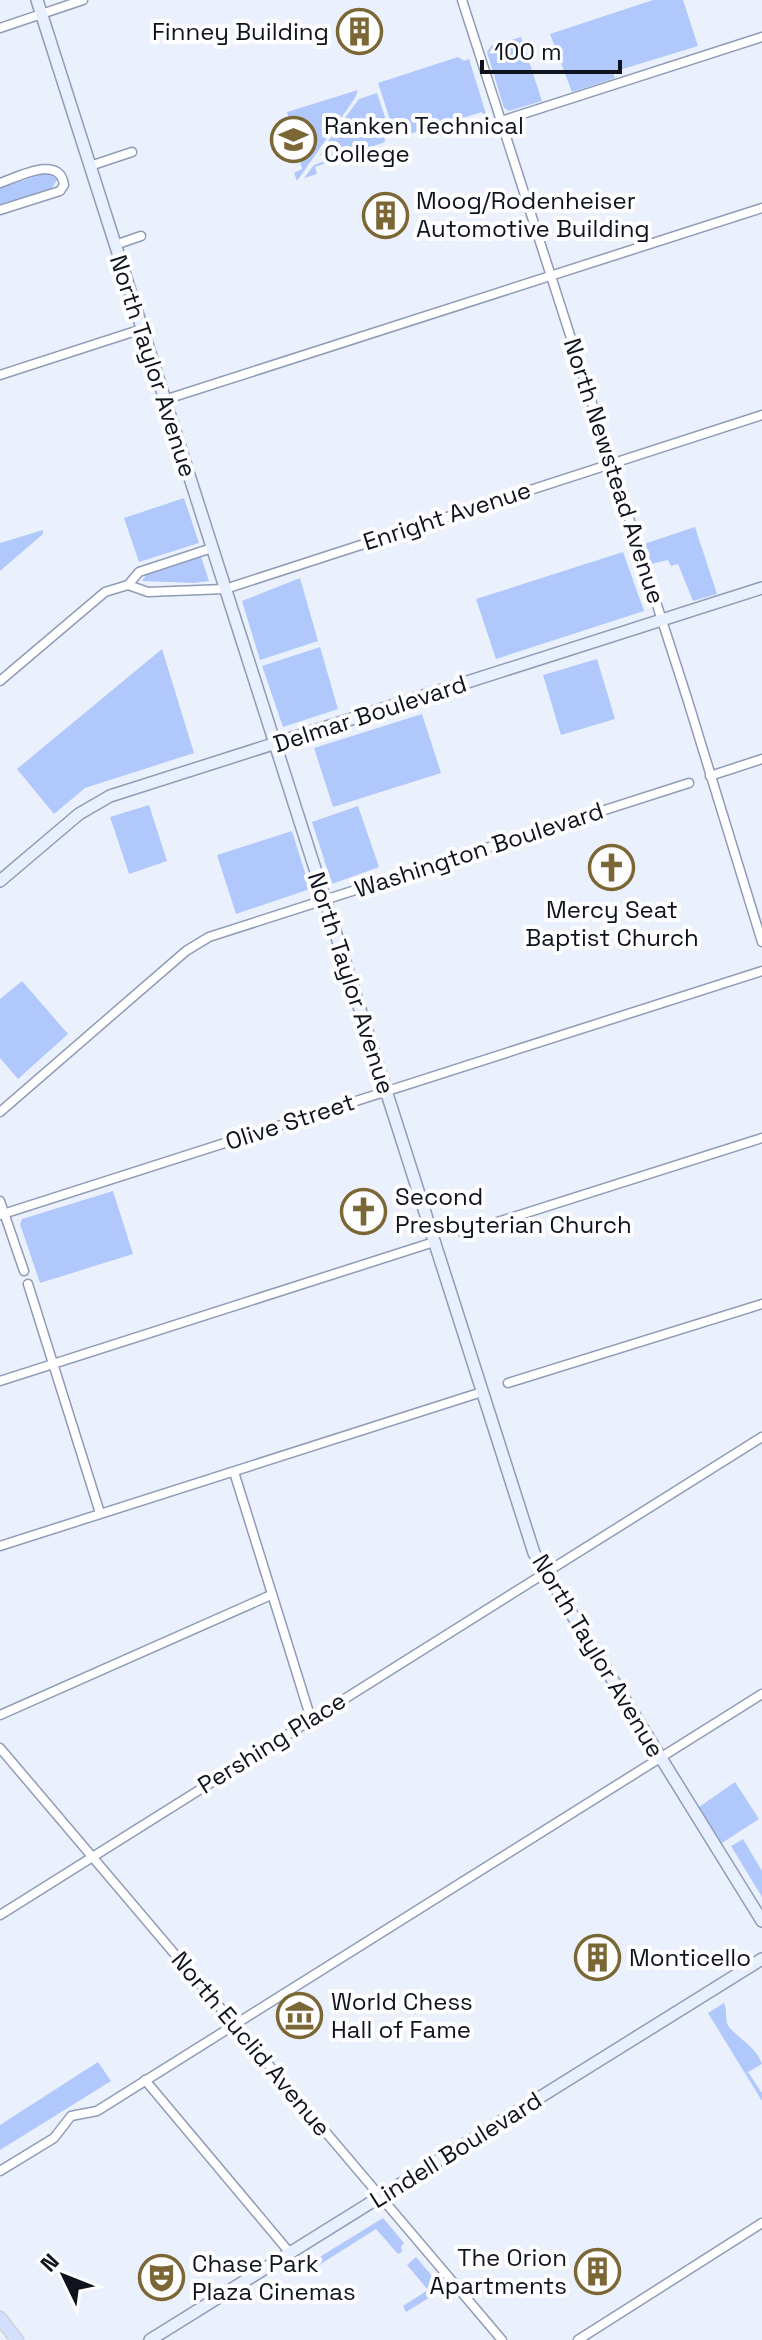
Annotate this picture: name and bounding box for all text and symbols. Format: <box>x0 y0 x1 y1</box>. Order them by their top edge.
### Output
building icon: Finney Building <box>336 8 384 56</box>
place label: Finney Building <box>152 16 329 47</box>
scale bar <box>482 24 620 74</box>
text: 100 m <box>494 36 562 67</box>
place label: Ranken Technical College <box>324 110 524 169</box>
school or university icon: Ranken Technical College <box>269 116 317 164</box>
place label: Moog/Rodenheiser Automotive Building <box>416 185 650 244</box>
building icon: Moog/Rodenheiser Automotive Building <box>361 191 409 239</box>
street label: North Taylor Avenue <box>103 251 204 481</box>
street label: North Newstead Avenue <box>557 334 672 608</box>
street label: Enright Avenue <box>359 474 535 557</box>
street label: Delmar Boulevard <box>269 668 470 759</box>
street label: Washington Boulevard <box>351 795 607 904</box>
church icon: Mercy Seat Baptist Church <box>588 844 636 892</box>
street label: North Taylor Avenue <box>301 868 402 1098</box>
place label: Mercy Seat Baptist Church <box>525 894 699 953</box>
street label: Olive Street <box>221 1086 358 1157</box>
place label: Second Presbyterian Church <box>395 1181 632 1240</box>
church icon: Second Presbyterian Church <box>340 1187 388 1235</box>
street label: North Taylor Avenue <box>525 1548 671 1763</box>
street label: Pershing Place <box>192 1685 352 1800</box>
building icon: Monticello <box>574 1934 622 1982</box>
place label: Monticello <box>629 1942 751 1973</box>
street label: North Euclid Avenue <box>165 1945 338 2143</box>
place label: World Chess Hall of Fame <box>331 1986 473 2045</box>
museum icon: World Chess Hall of Fame <box>276 1992 324 2040</box>
street label: Lindell Boulevard <box>364 2084 547 2215</box>
north arrow <box>24 2236 104 2316</box>
place label: The Orion Apartments <box>430 2242 567 2301</box>
text: N <box>34 2247 65 2277</box>
place label: Chase Park Plaza Cinemas <box>192 2248 356 2307</box>
building icon: The Orion Apartments <box>574 2248 622 2296</box>
theatre icon: Chase Park Plaza Cinemas <box>137 2254 185 2302</box>

